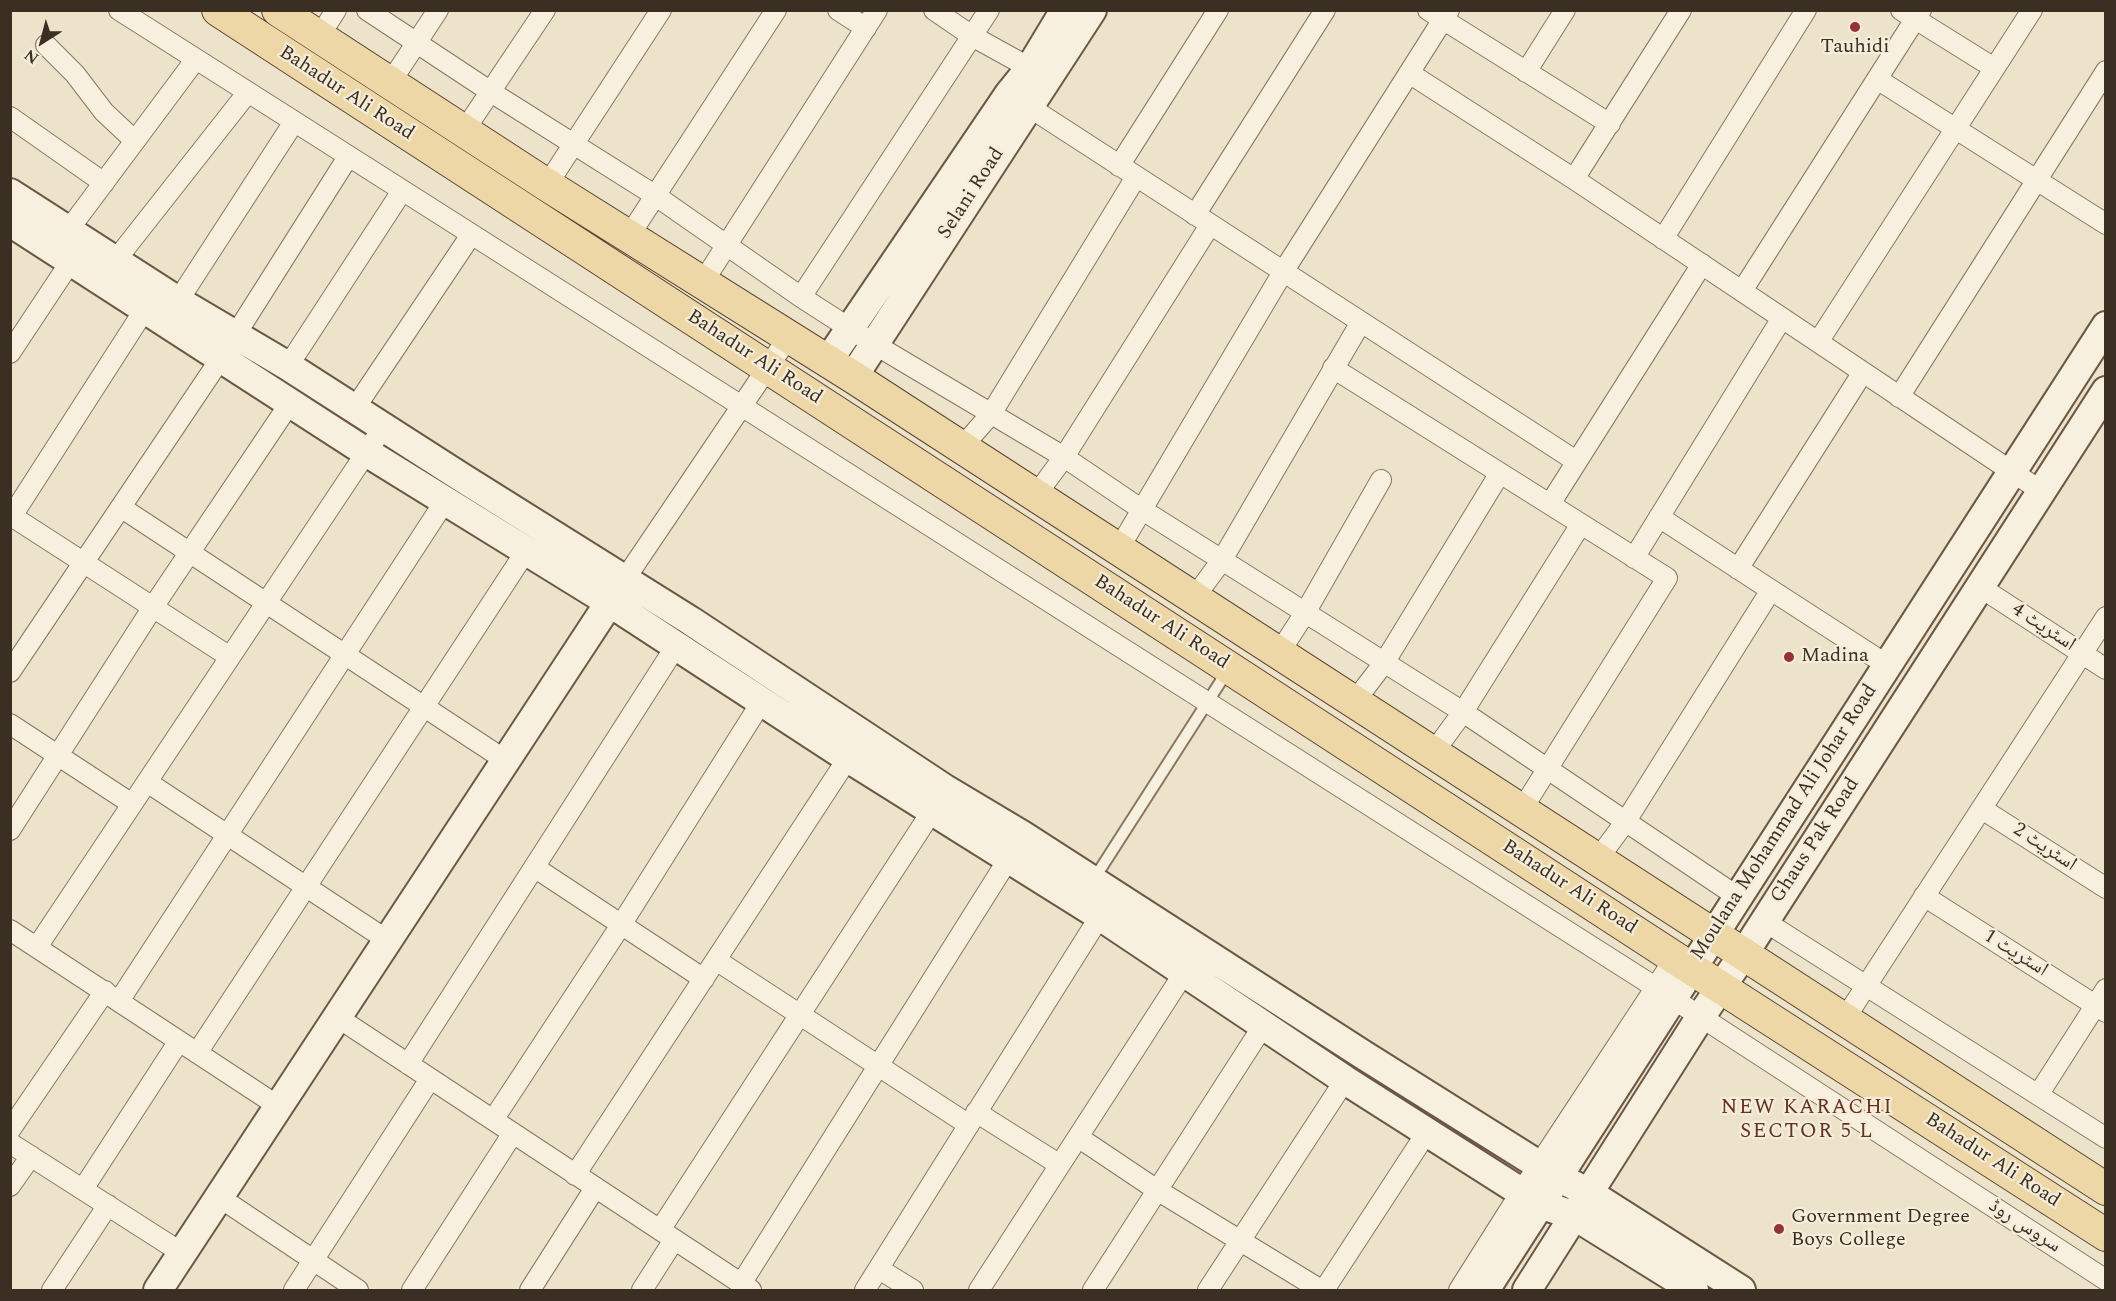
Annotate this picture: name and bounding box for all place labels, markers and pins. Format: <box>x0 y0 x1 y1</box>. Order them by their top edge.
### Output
marker: Tauhidi <box>1848 20 1862 34</box>
place label: Tauhidi <box>1821 36 1889 60</box>
place label: Madina <box>1801 645 1869 669</box>
marker: Madina <box>1782 650 1796 664</box>
place label: Government Degree Boys College <box>1791 1206 1970 1253</box>
marker: Government Degree Boys College <box>1772 1222 1786 1236</box>

